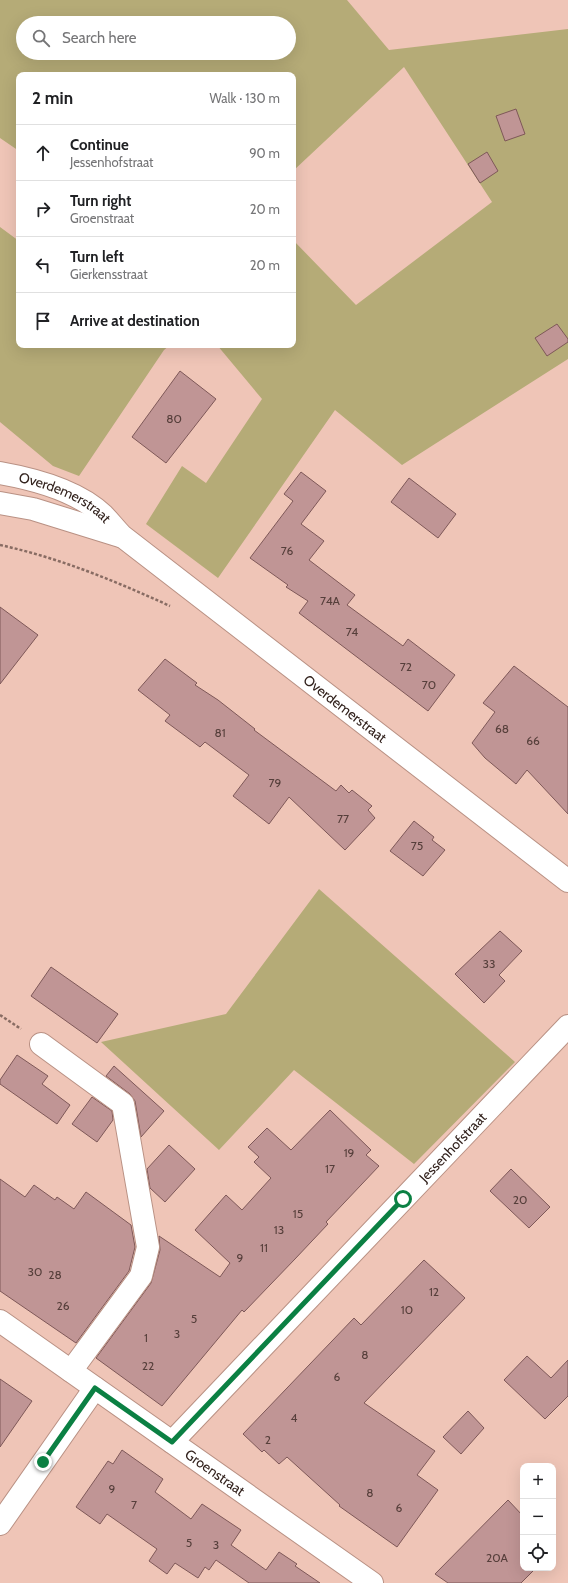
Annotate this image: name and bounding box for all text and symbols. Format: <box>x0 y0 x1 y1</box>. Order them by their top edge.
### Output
search box <box>16 16 296 60</box>
icon: search <box>30 27 52 49</box>
text: Search here <box>62 29 137 47</box>
text: 2 min <box>32 88 73 108</box>
text: Walk · 130 m <box>209 90 280 106</box>
text: Continue <box>70 136 129 154</box>
icon: ahead <box>32 142 54 164</box>
text: 90 m <box>249 145 280 161</box>
text: Jessenhofstraat <box>70 154 153 170</box>
text: Turn right <box>70 192 131 210</box>
icon: right <box>32 198 54 220</box>
text: 20 m <box>250 201 280 217</box>
text: Groenstraat <box>70 210 134 226</box>
text: Turn left <box>70 248 124 266</box>
icon: left <box>32 254 54 276</box>
text: 20 m <box>250 257 280 273</box>
text: Gierkensstraat <box>70 266 148 282</box>
icon: arrive <box>32 310 54 332</box>
text: Arrive at destination <box>70 312 200 330</box>
house number: 80 <box>166 411 182 426</box>
street label: Overdemerstraat <box>17 468 115 527</box>
house number: 76 <box>281 543 293 558</box>
house number: 74A <box>320 593 341 608</box>
house number: 74 <box>346 624 358 639</box>
house number: 72 <box>400 659 412 674</box>
street label: Overdemerstraat <box>300 671 391 747</box>
house number: 70 <box>422 677 436 692</box>
house number: 68 <box>495 721 509 736</box>
house number: 81 <box>214 725 226 740</box>
house number: 66 <box>526 733 540 748</box>
house number: 79 <box>269 775 282 790</box>
house number: 77 <box>337 811 349 826</box>
house number: 75 <box>411 838 423 853</box>
house number: 33 <box>483 956 495 971</box>
street label: Jessenhofstraat <box>414 1108 490 1187</box>
house number: 19 <box>344 1145 355 1160</box>
house number: 17 <box>325 1161 335 1176</box>
route start <box>394 1190 412 1208</box>
house number: 20 <box>513 1192 527 1207</box>
house number: 15 <box>293 1206 303 1221</box>
house number: 13 <box>274 1222 284 1237</box>
house number: 11 <box>260 1240 268 1255</box>
house number: 9 <box>237 1250 244 1265</box>
house number: 30 <box>28 1264 42 1279</box>
house number: 28 <box>48 1267 62 1282</box>
house number: 12 <box>429 1284 439 1299</box>
house number: 26 <box>56 1298 70 1313</box>
house number: 10 <box>401 1302 413 1317</box>
house number: 5 <box>191 1311 197 1326</box>
house number: 3 <box>174 1326 180 1341</box>
house number: 1 <box>144 1330 148 1345</box>
house number: 8 <box>361 1347 369 1362</box>
house number: 22 <box>142 1358 154 1373</box>
house number: 6 <box>334 1369 341 1384</box>
house number: 4 <box>291 1410 298 1425</box>
house number: 2 <box>265 1432 271 1447</box>
street label: Groenstraat <box>182 1445 249 1500</box>
route end <box>34 1453 52 1471</box>
map controls <box>520 1463 556 1571</box>
button: + <box>520 1463 556 1499</box>
house number: 9 <box>109 1481 116 1496</box>
house number: 8 <box>366 1485 374 1500</box>
house number: 7 <box>131 1497 137 1512</box>
button: − <box>520 1499 556 1535</box>
house number: 6 <box>396 1500 403 1515</box>
house number: 5 <box>186 1535 192 1550</box>
button: locate <box>520 1535 556 1571</box>
house number: 3 <box>213 1537 219 1552</box>
house number: 20A <box>486 1550 509 1565</box>

